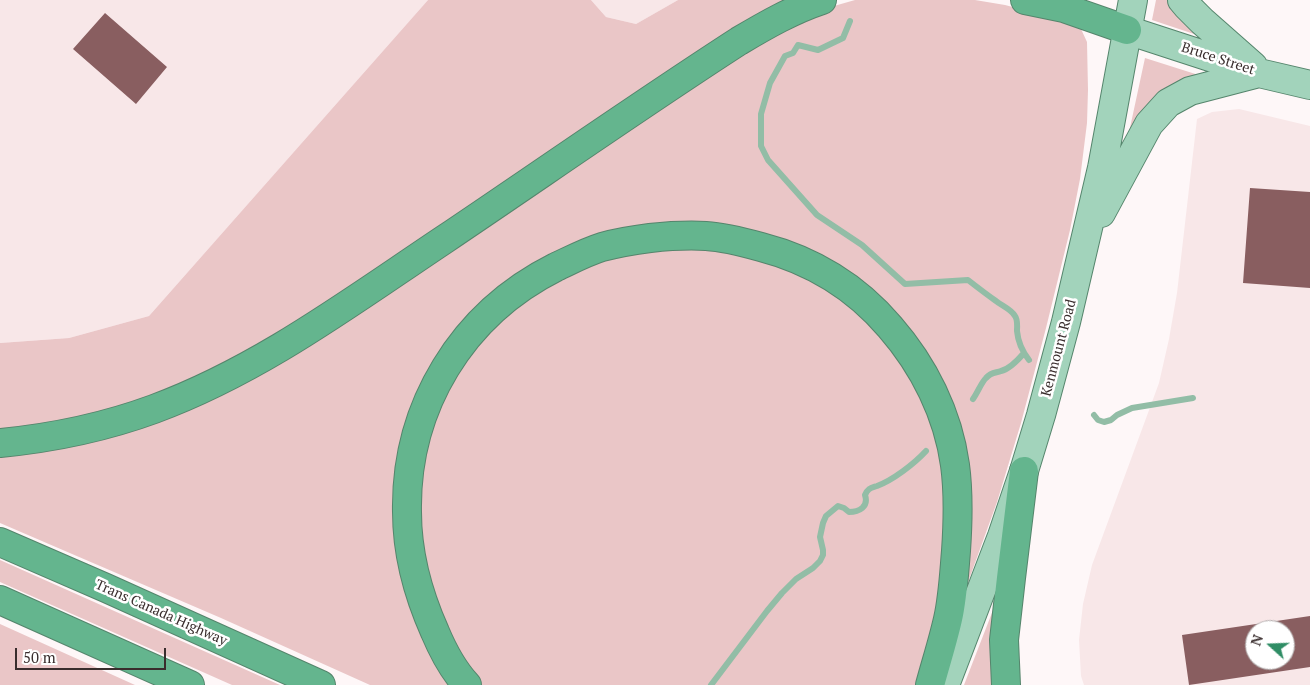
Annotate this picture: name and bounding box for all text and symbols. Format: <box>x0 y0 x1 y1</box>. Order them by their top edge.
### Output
street label: Bruce Street <box>1179 39 1257 79</box>
street label: Kenmount Road <box>1038 298 1080 398</box>
street label: Trans Canada Highway <box>92 576 230 650</box>
north arrow <box>1245 620 1295 670</box>
text: N <box>1246 632 1267 648</box>
scale bar <box>18 638 169 670</box>
text: 50 m <box>23 647 56 667</box>

